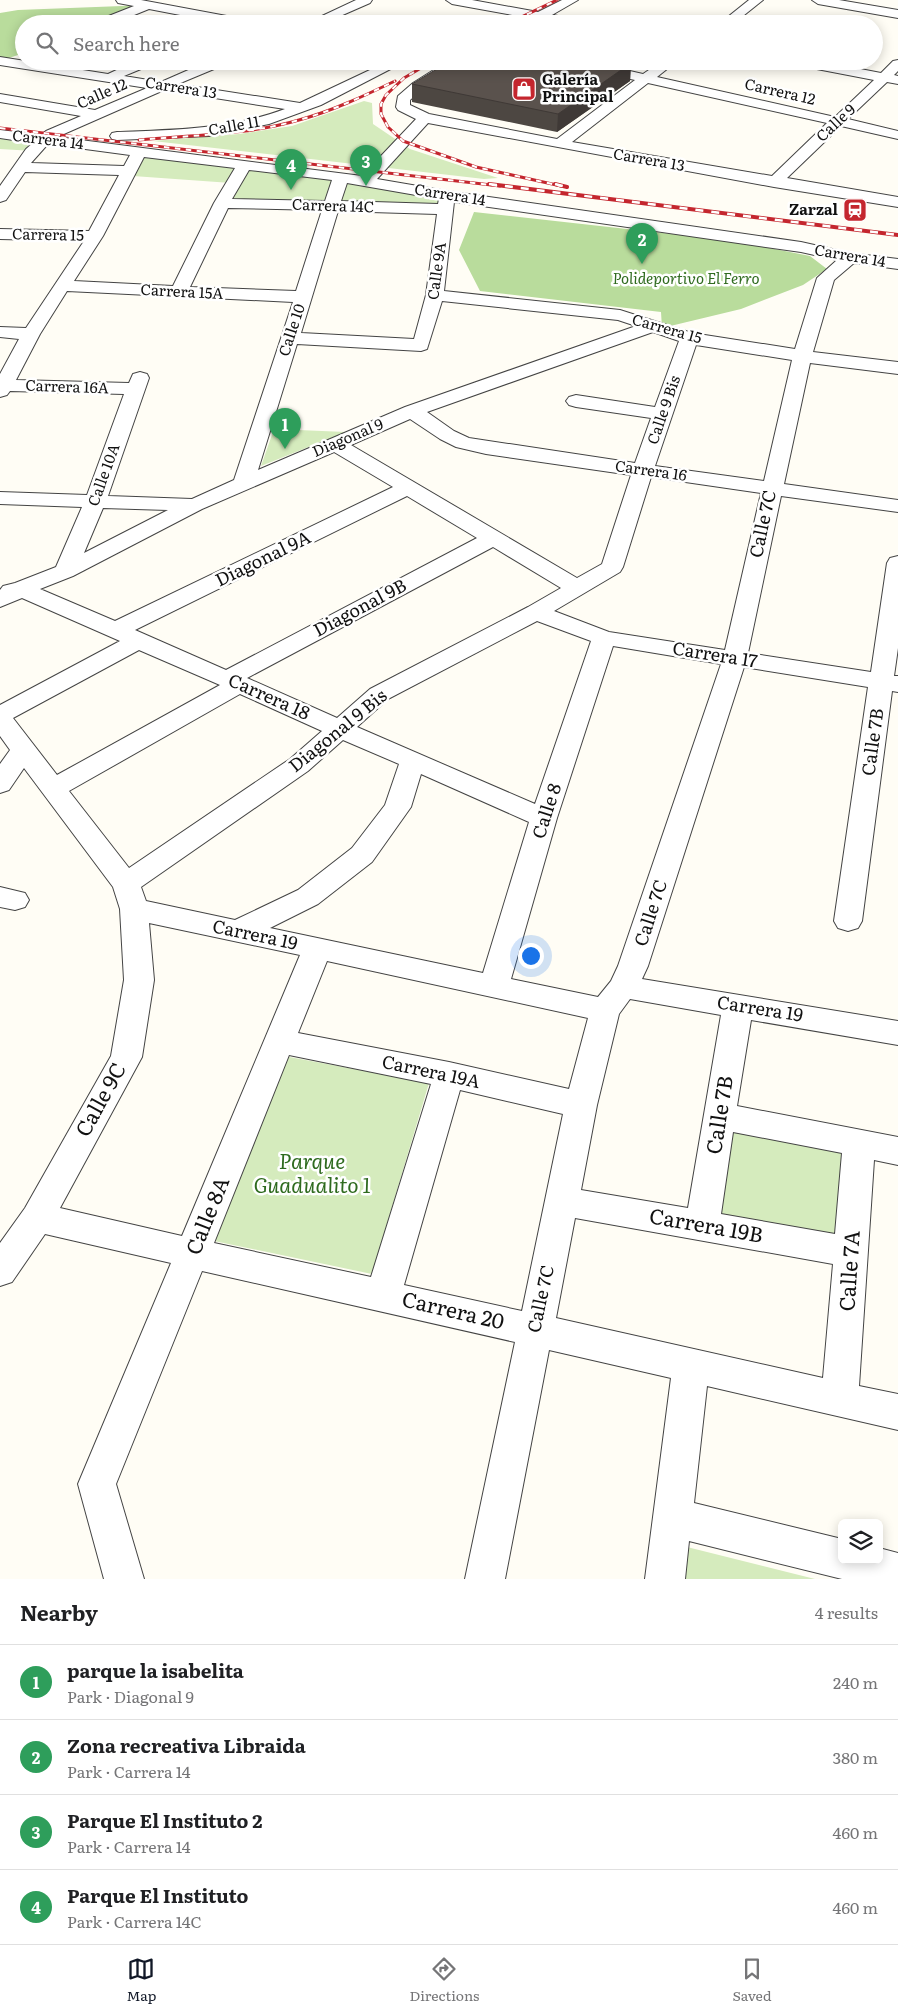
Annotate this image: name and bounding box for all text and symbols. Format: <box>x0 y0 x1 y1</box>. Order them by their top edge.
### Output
search box <box>15 15 883 70</box>
icon: search <box>33 29 61 57</box>
text: Search here <box>73 29 180 57</box>
place label: Galería Principal <box>542 67 614 107</box>
street label: Carrera 13 <box>144 69 219 104</box>
street label: Calle 12 <box>73 71 131 114</box>
street label: Carrera 12 <box>743 71 818 110</box>
shop icon: Galería Principal <box>511 76 537 102</box>
street label: Calle 9 <box>810 97 860 146</box>
street label: Calle 11 <box>206 109 261 140</box>
street label: Carrera 14 <box>11 123 85 154</box>
street label: Carrera 13 <box>612 141 687 176</box>
pin: 3 <box>350 145 382 186</box>
pin: 4 <box>275 149 307 190</box>
street label: Carrera 14 <box>413 177 488 211</box>
street label: Carrera 14C <box>291 192 375 217</box>
place label: Zarzal <box>789 197 839 220</box>
station icon: Zarzal <box>842 197 868 223</box>
street label: Carrera 15 <box>12 221 85 246</box>
pin: 2 <box>626 223 658 264</box>
street label: Carrera 14 <box>813 237 888 272</box>
street label: Calle 9A <box>420 240 451 301</box>
park label: Polideportivo El Ferro <box>612 266 760 289</box>
street label: Carrera 15A <box>140 277 224 304</box>
street label: Calle 10 <box>271 300 310 359</box>
street label: Carrera 15 <box>630 307 705 349</box>
street label: Calle 9 Bis <box>640 372 685 447</box>
street label: Carrera 16A <box>25 373 109 398</box>
pin: 1 <box>269 408 301 449</box>
street label: Diagonal 9 <box>308 411 387 462</box>
street label: Calle 10A <box>81 440 124 509</box>
street label: Carrera 16 <box>614 453 689 486</box>
street label: Calle 7C <box>741 487 782 560</box>
street label: Diagonal 9A <box>210 523 315 592</box>
street label: Diagonal 9B <box>308 571 411 643</box>
street label: Carrera 17 <box>671 633 760 674</box>
street label: Carrera 18 <box>224 666 315 726</box>
street label: Diagonal 9 Bis <box>282 682 392 778</box>
street label: Calle 7B <box>853 706 890 777</box>
street label: Calle 8 <box>524 779 567 842</box>
street label: Calle 7C <box>626 876 673 949</box>
street label: Carrera 19 <box>210 911 300 956</box>
your location <box>518 943 544 969</box>
street label: Carrera 19 <box>715 987 805 1028</box>
street label: Carrera 19A <box>380 1047 483 1094</box>
street label: Calle 9C <box>66 1056 132 1141</box>
street label: Calle 7B <box>696 1073 739 1156</box>
park label: Parque Guadualito 1 <box>253 1144 371 1199</box>
street label: Calle 8A <box>176 1171 236 1259</box>
street label: Carrera 19B <box>647 1198 766 1249</box>
street label: Calle 7A <box>829 1229 866 1312</box>
street label: Calle 7C <box>519 1262 560 1335</box>
street label: Carrera 20 <box>399 1282 508 1335</box>
map controls <box>838 1519 883 1564</box>
button: layers <box>838 1519 883 1564</box>
text: Nearby <box>20 1596 98 1627</box>
text: 4 results <box>815 1600 878 1624</box>
text: parque la isabelita <box>67 1656 244 1684</box>
text: 1 <box>33 1670 39 1694</box>
text: 240 m <box>833 1670 878 1694</box>
text: Park · Diagonal 9 <box>67 1684 194 1708</box>
text: Zona recreativa Libraida <box>67 1731 306 1759</box>
text: 2 <box>32 1745 40 1769</box>
text: 380 m <box>833 1745 878 1769</box>
text: Park · Carrera 14 <box>67 1759 191 1783</box>
text: Parque El Instituto 2 <box>67 1806 262 1834</box>
text: 3 <box>32 1820 40 1844</box>
text: 460 m <box>833 1820 878 1844</box>
text: Park · Carrera 14 <box>67 1834 191 1858</box>
text: Parque El Instituto <box>67 1881 248 1909</box>
text: 4 <box>31 1895 41 1919</box>
text: 460 m <box>833 1895 878 1919</box>
text: Park · Carrera 14C <box>67 1909 202 1933</box>
tab: Map <box>127 1955 156 2005</box>
tab: Directions <box>409 1955 479 2005</box>
tab: Saved <box>732 1955 771 2005</box>

